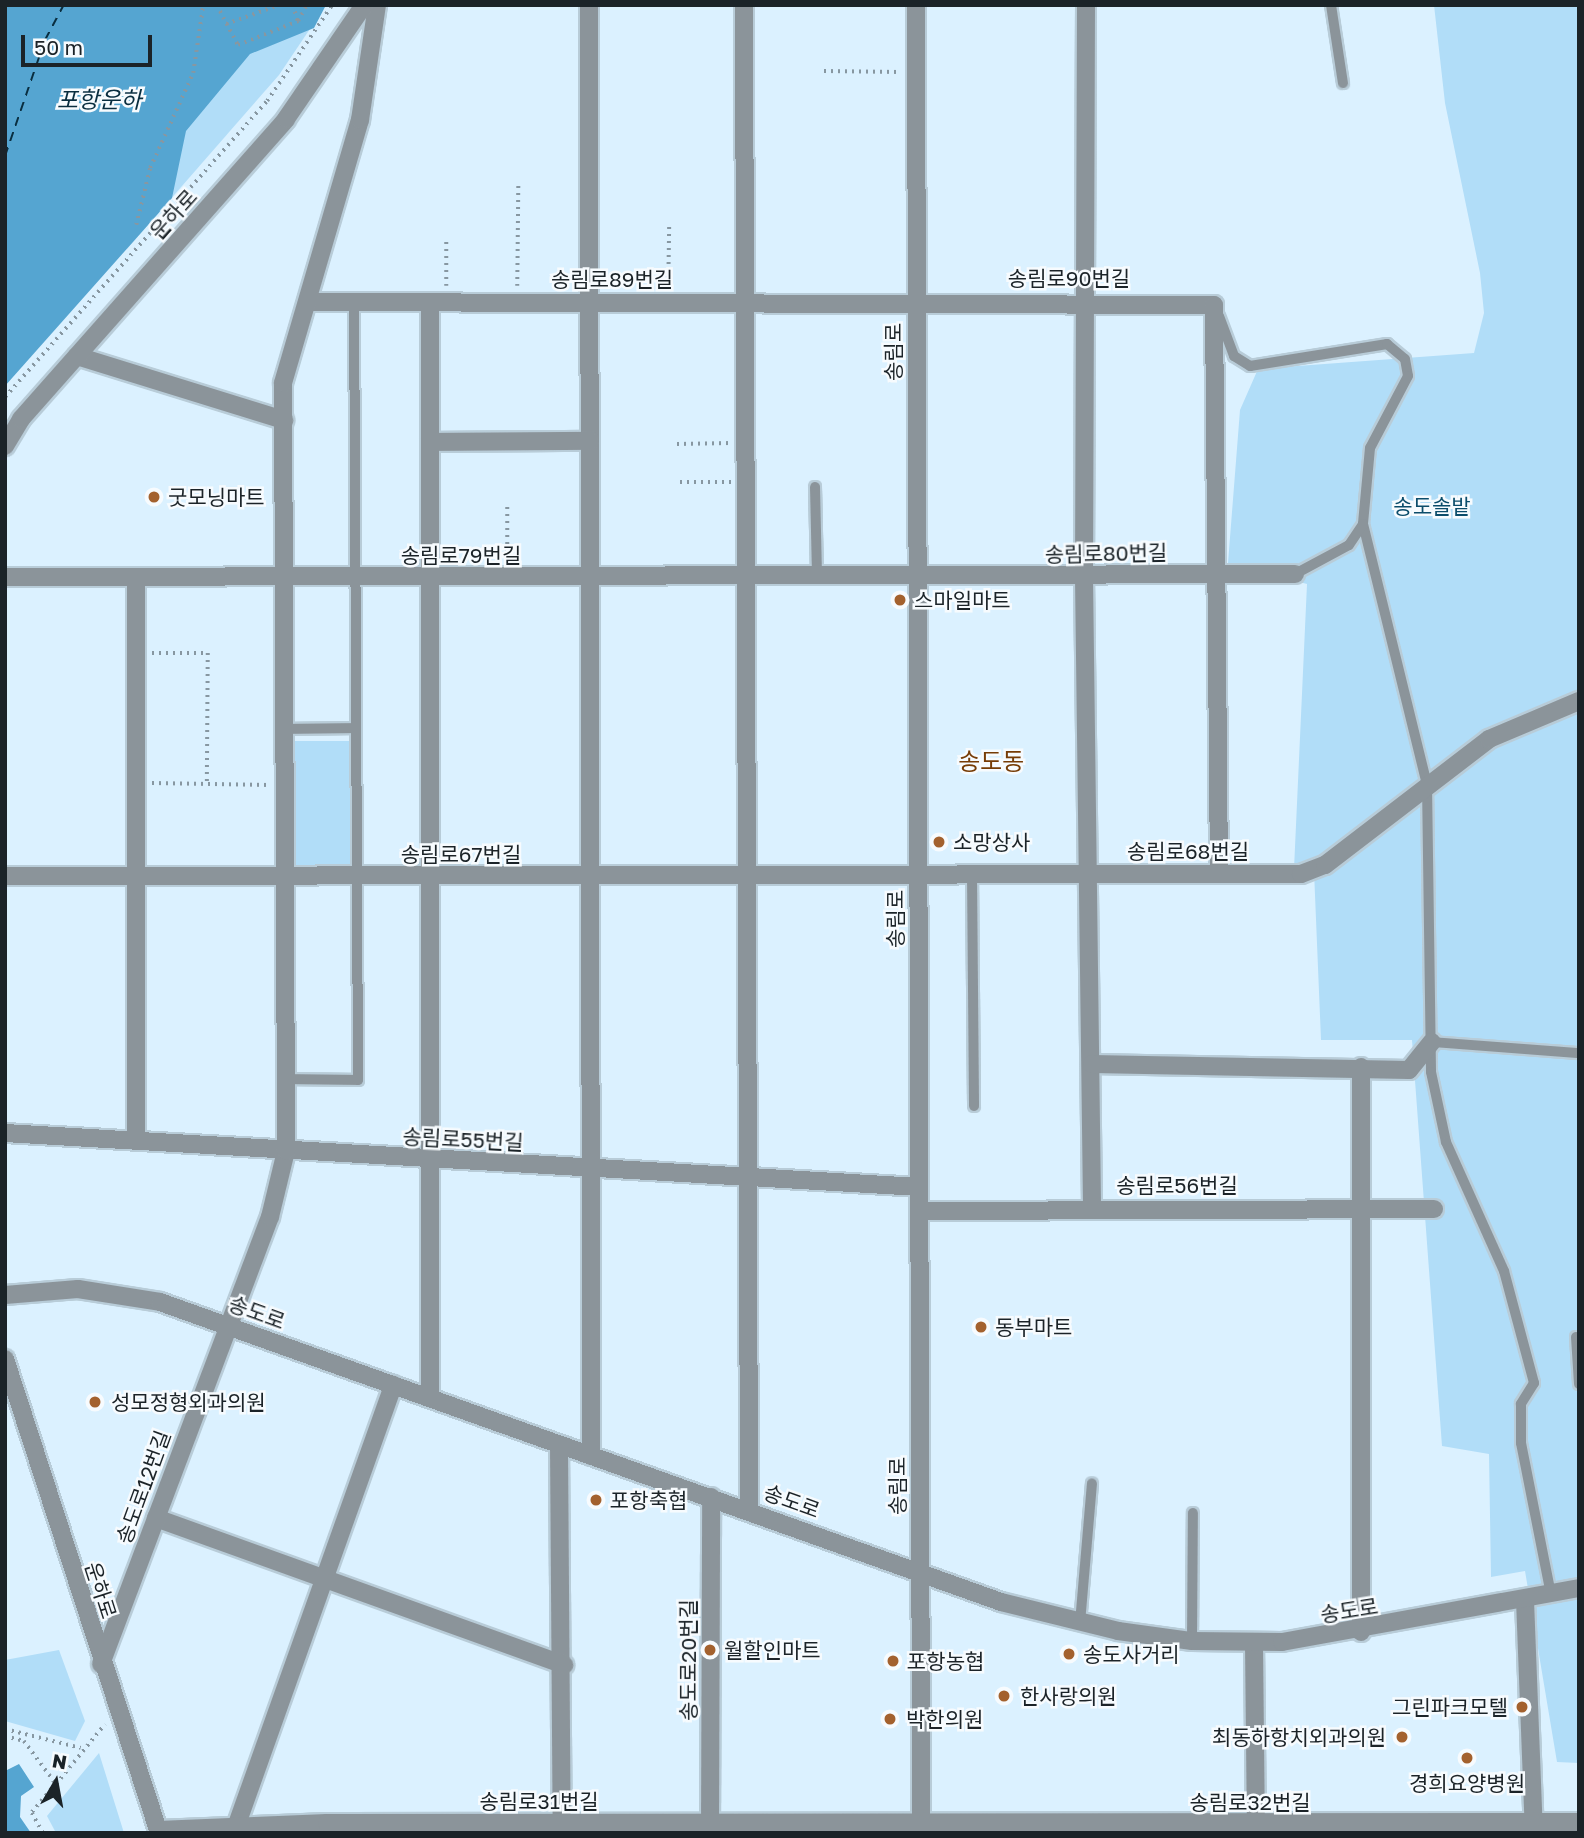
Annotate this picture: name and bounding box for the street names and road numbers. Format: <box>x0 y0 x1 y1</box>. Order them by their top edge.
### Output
street label: 운하로 <box>144 184 202 244</box>
street label: 송림로90번길 <box>1008 265 1130 291</box>
street label: 송림로89번길 <box>551 266 673 292</box>
street label: 송림로 <box>880 323 906 381</box>
street label: 송림로80번길 <box>1045 539 1167 567</box>
street label: 송림로79번길 <box>401 542 521 568</box>
street label: 송림로68번길 <box>1127 838 1249 864</box>
street label: 송림로67번길 <box>401 841 521 867</box>
street label: 송림로 <box>882 890 908 948</box>
street label: 송림로55번길 <box>402 1123 524 1155</box>
street label: 송림로56번길 <box>1116 1172 1238 1198</box>
street label: 송도로 <box>225 1290 289 1334</box>
street label: 송도로12번길 <box>111 1427 175 1547</box>
street label: 송림로 <box>884 1457 910 1515</box>
street label: 송도로 <box>760 1479 824 1523</box>
street label: 운하로 <box>80 1559 122 1621</box>
street label: 송도로 <box>1318 1593 1380 1627</box>
street label: 송도로20번길 <box>675 1599 701 1721</box>
street label: 송림로31번길 <box>479 1788 599 1814</box>
street label: 송림로32번길 <box>1189 1789 1311 1815</box>

